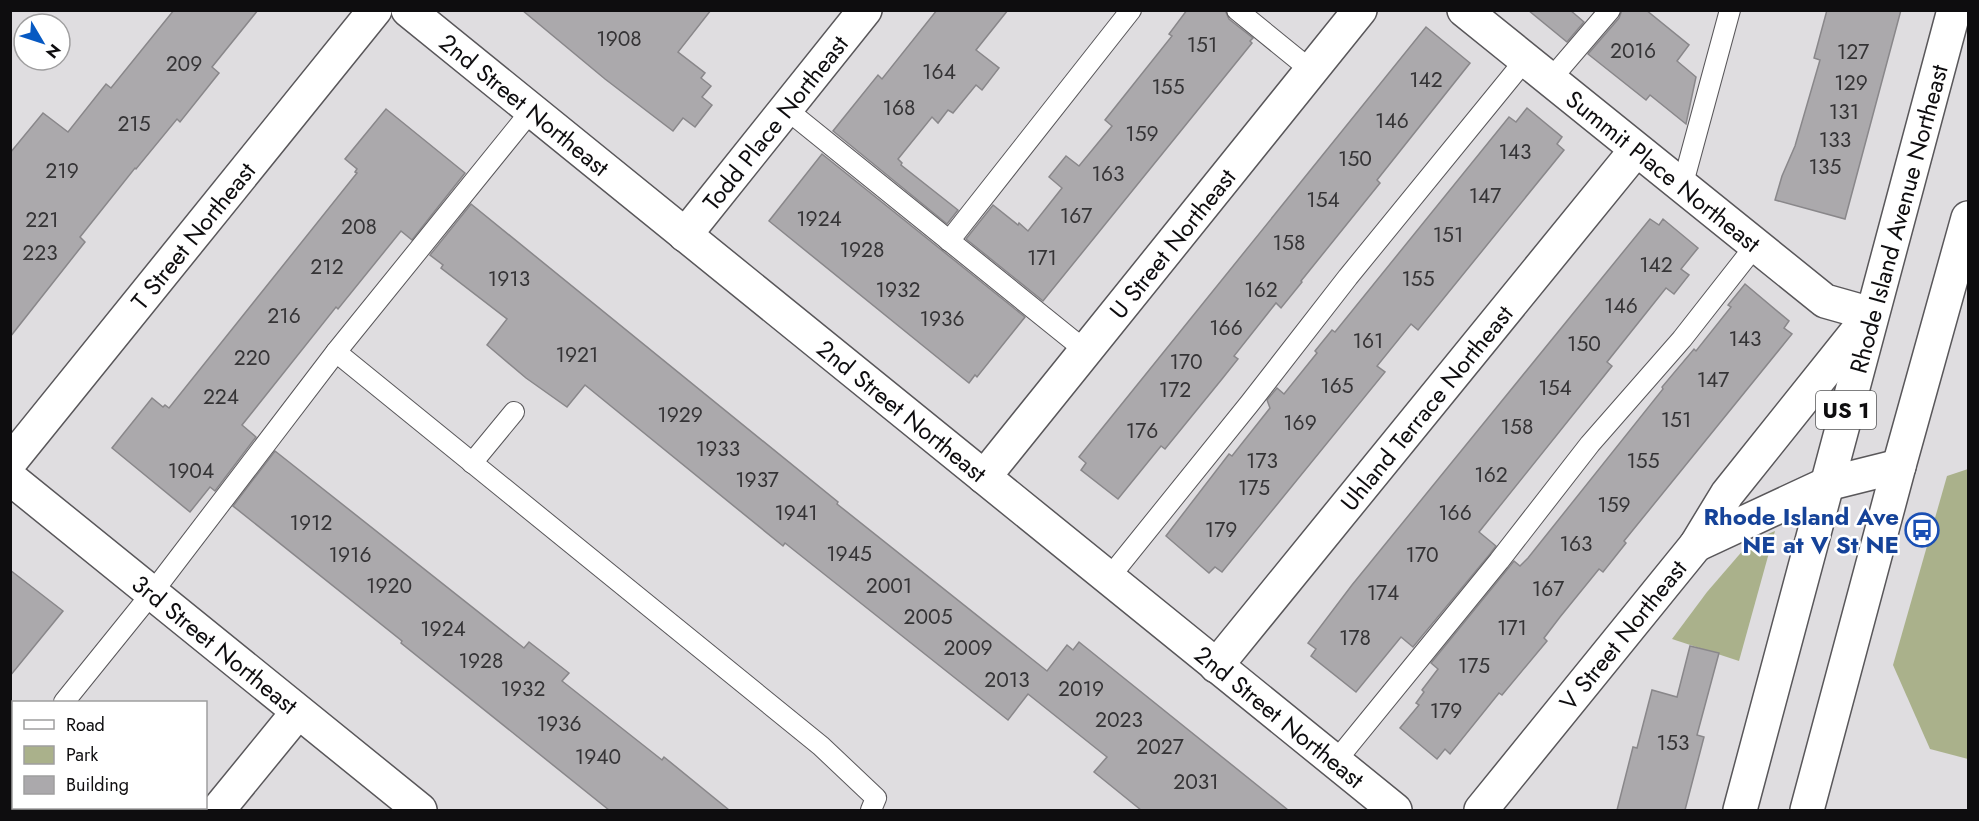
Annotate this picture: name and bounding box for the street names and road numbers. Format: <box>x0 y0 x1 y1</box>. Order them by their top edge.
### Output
street label: 2nd Street Northeast <box>432 25 617 184</box>
street label: Todd Place Northeast <box>694 27 856 218</box>
street label: Rhode Island Avenue Northeast <box>1840 60 1956 377</box>
street label: Summit Place Northeast <box>1558 81 1768 260</box>
street label: T Street Northeast <box>122 154 263 317</box>
street label: U Street Northeast <box>1101 160 1244 326</box>
street label: Uhland Terrace Northeast <box>1332 297 1521 518</box>
street label: 2nd Street Northeast <box>810 331 995 490</box>
road number: US 1 <box>1816 391 1876 429</box>
street label: V Street Northeast <box>1551 552 1695 718</box>
street label: 3rd Street Northeast <box>125 566 306 722</box>
street label: 2nd Street Northeast <box>1187 637 1372 796</box>

